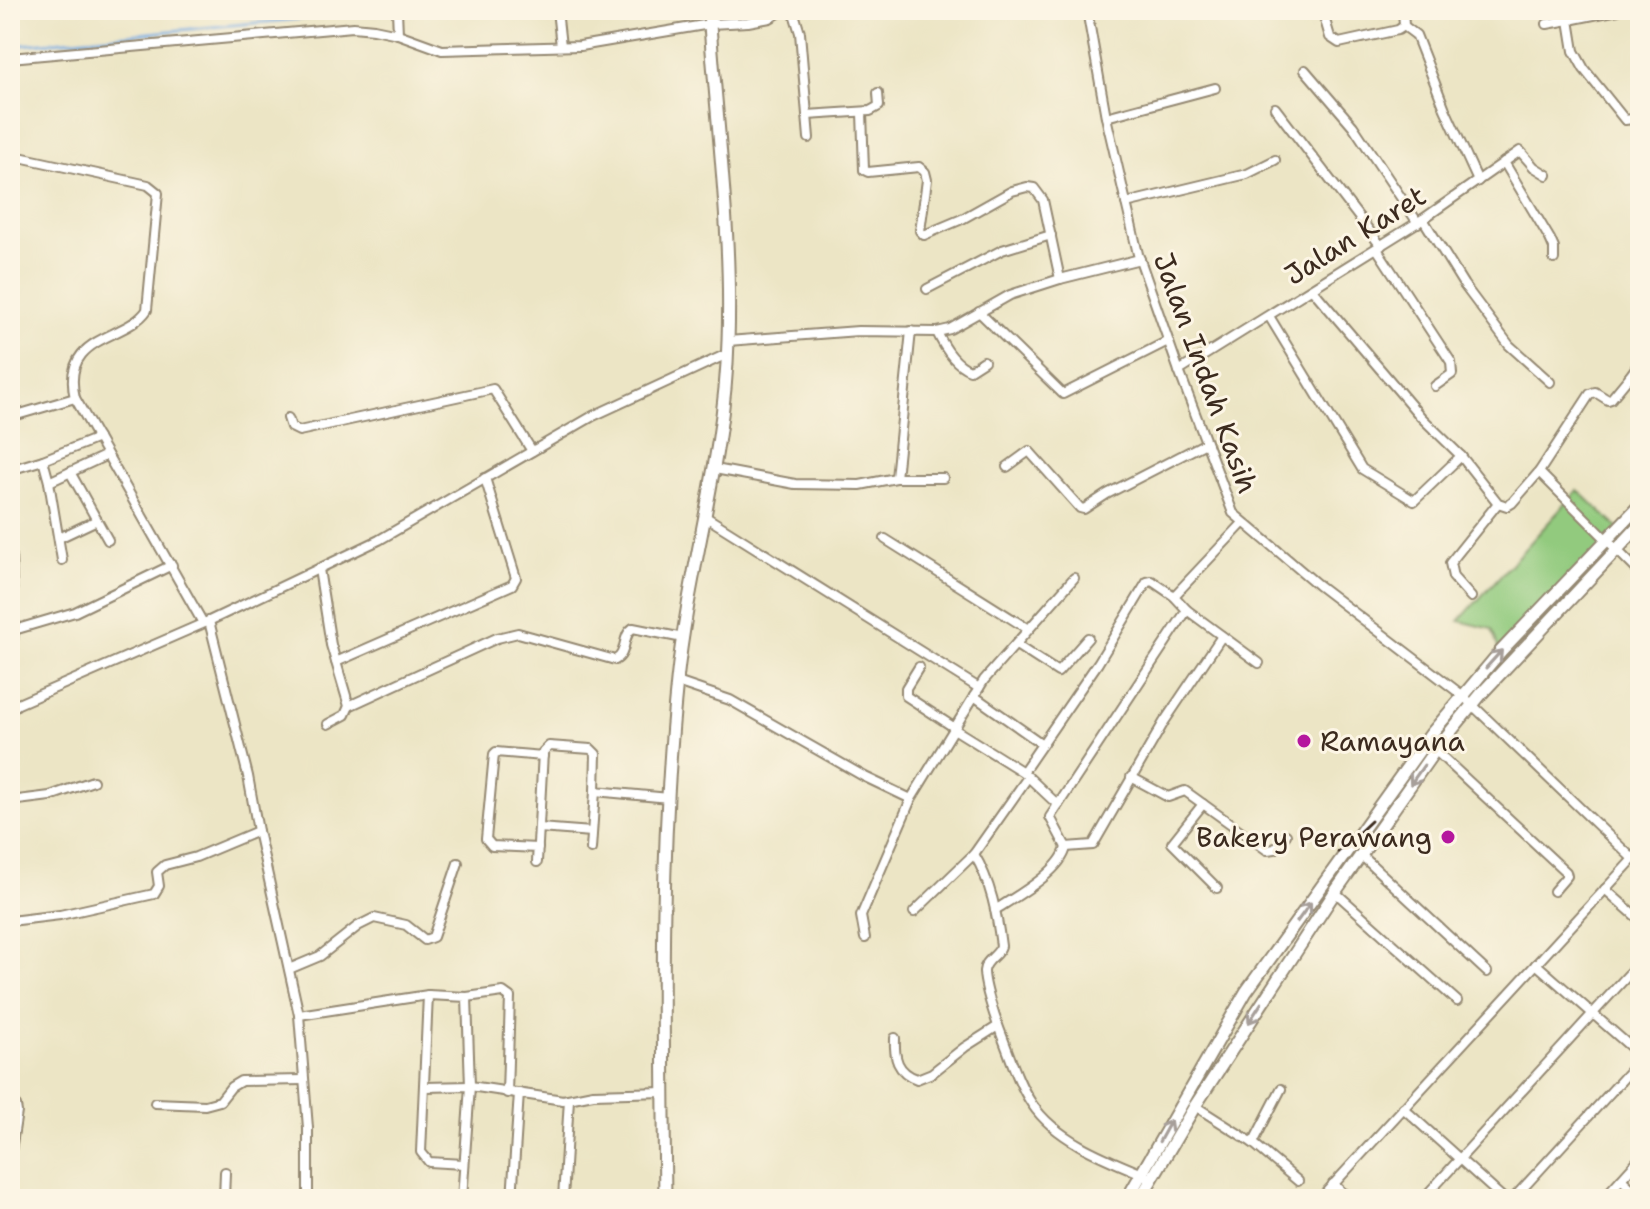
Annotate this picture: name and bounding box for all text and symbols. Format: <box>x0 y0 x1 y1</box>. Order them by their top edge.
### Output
street label: Jalan Karet <box>1277 176 1433 294</box>
street label: Jalan Indah Kasih <box>1145 247 1267 499</box>
one-way arrow <box>1484 650 1502 670</box>
place label: Ramayana <box>1320 722 1465 760</box>
marker: Ramayana <box>1295 732 1313 750</box>
one-way arrow <box>1409 764 1425 786</box>
place label: Bakery Perawang <box>1196 818 1432 856</box>
marker: Bakery Perawang <box>1439 828 1457 846</box>
one-way arrow <box>1295 902 1312 923</box>
one-way arrow <box>1247 1002 1264 1024</box>
one-way arrow <box>1158 1120 1173 1144</box>

